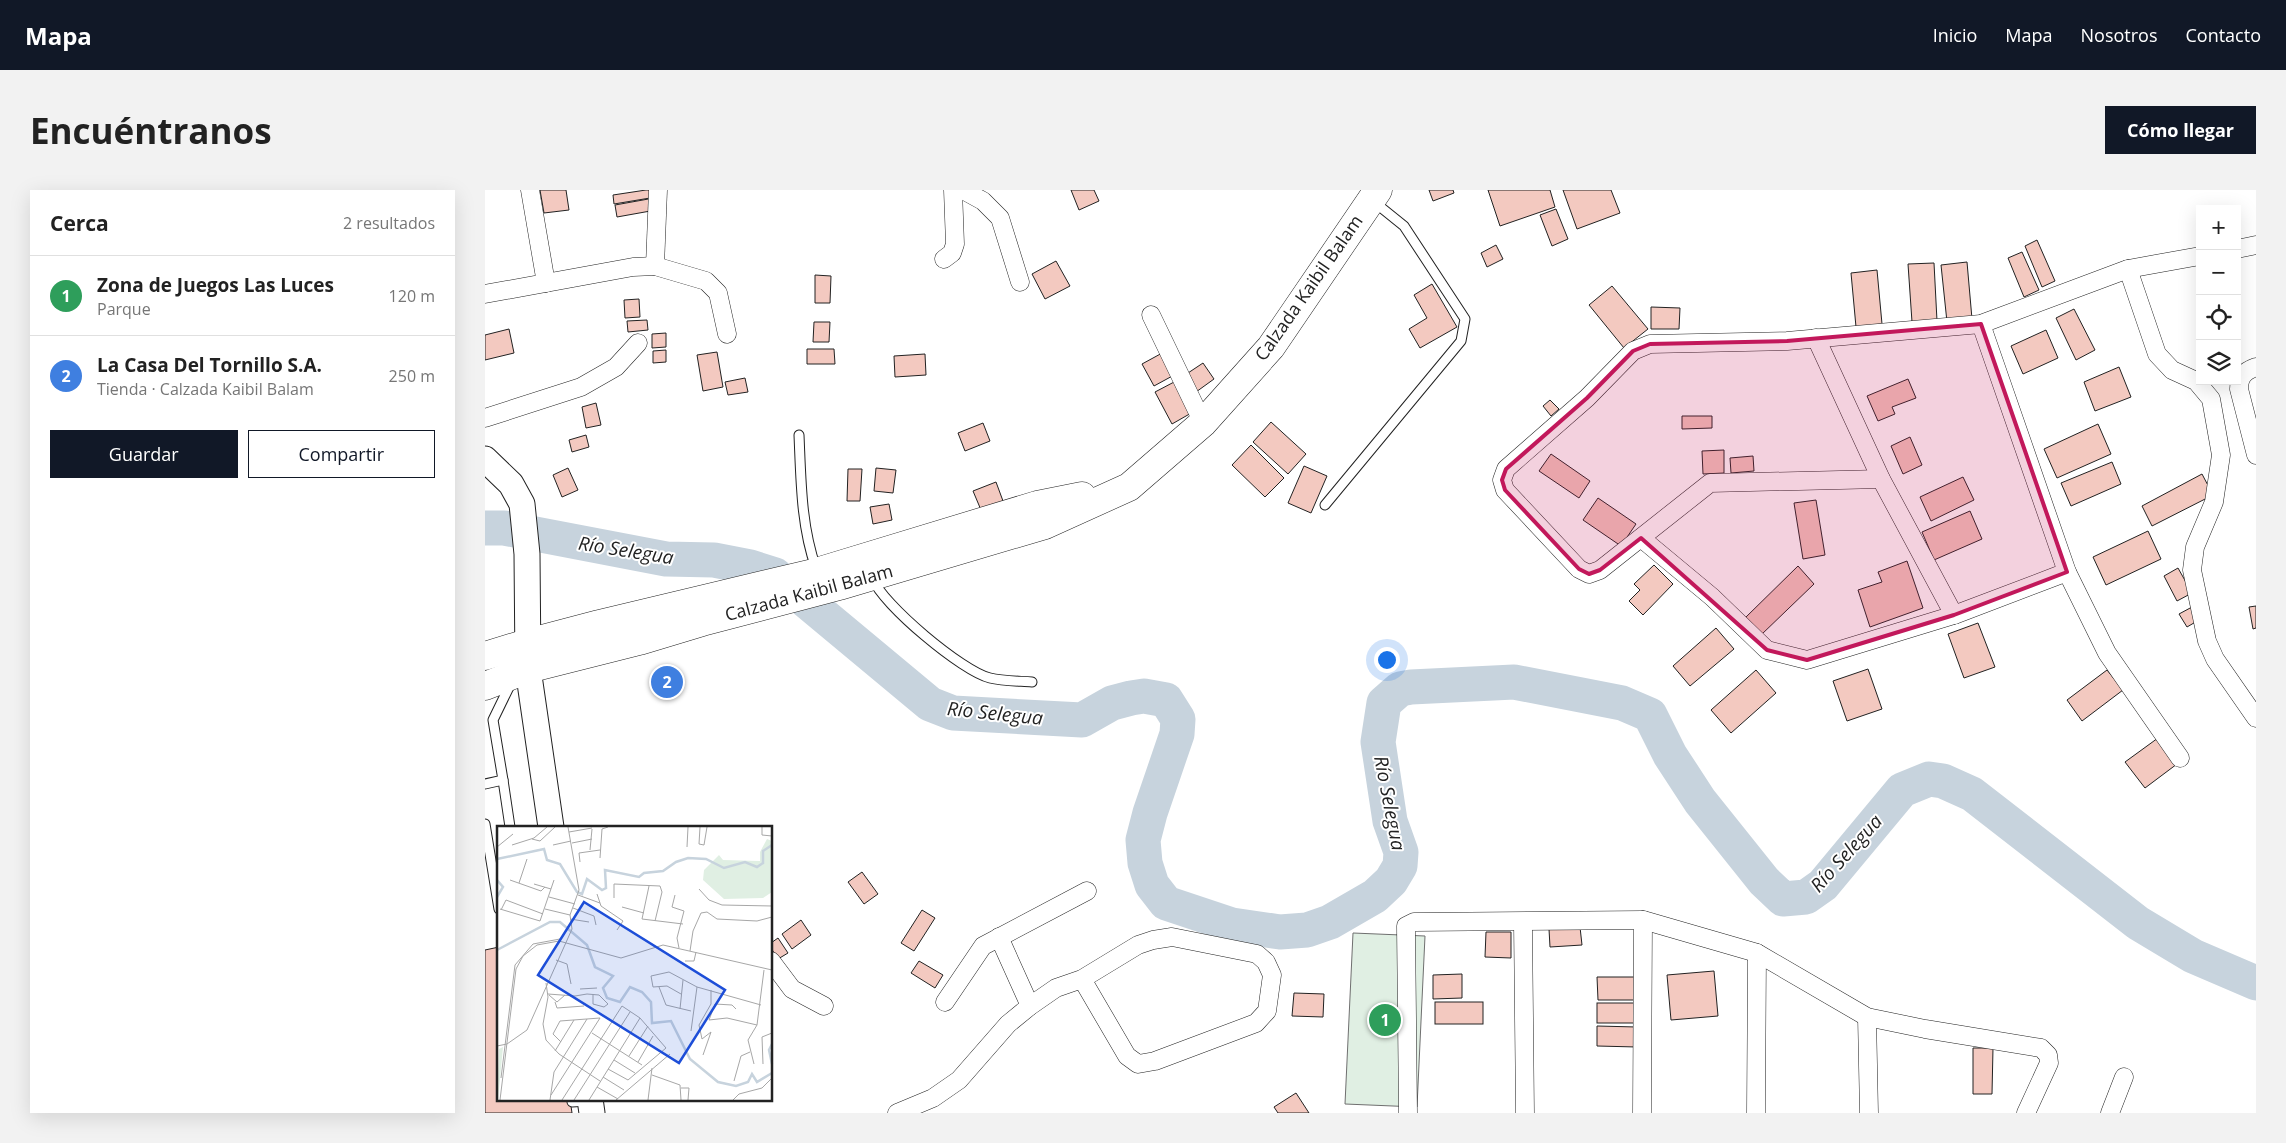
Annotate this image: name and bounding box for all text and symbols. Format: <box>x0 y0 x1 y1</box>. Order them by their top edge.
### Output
text: Mapa <box>25 19 92 52</box>
text: Inicio <box>1933 23 1977 47</box>
text: Mapa <box>2005 23 2053 47</box>
text: Nosotros <box>2081 23 2158 47</box>
text: Contacto <box>2186 23 2261 47</box>
button: Cómo llegar <box>2105 106 2256 154</box>
text: Encuéntranos <box>30 107 272 154</box>
map controls <box>2196 205 2241 385</box>
button: + <box>2196 205 2241 250</box>
text: Cerca <box>50 209 109 237</box>
street label: Calzada Kaibil Balam <box>1249 210 1368 365</box>
text: 2 resultados <box>343 212 435 234</box>
button: − <box>2196 250 2241 295</box>
text: Zona de Juegos Las Luces <box>97 272 334 298</box>
text: 1 <box>61 285 71 307</box>
text: 120 m <box>389 285 435 307</box>
button: locate <box>2196 295 2241 340</box>
text: Parque <box>97 298 151 320</box>
button: layers <box>2196 340 2241 385</box>
text: La Casa Del Tornillo S.A. <box>97 352 322 378</box>
text: 2 <box>61 365 71 387</box>
text: 250 m <box>389 365 435 387</box>
text: Tienda · Calzada Kaibil Balam <box>97 378 314 400</box>
button: Guardar <box>50 430 238 478</box>
button: Compartir <box>248 430 435 478</box>
water label: Río Selegua <box>576 530 676 570</box>
street label: Calzada Kaibil Balam <box>722 558 895 626</box>
your location <box>1374 647 1400 673</box>
pin: 2 <box>651 663 683 701</box>
water label: Río Selegua <box>946 695 1044 731</box>
water label: Río Selegua <box>1368 753 1412 853</box>
water label: Río Selegua <box>1804 808 1888 897</box>
inset map <box>497 826 773 1100</box>
pin: 1 <box>1369 1001 1401 1039</box>

